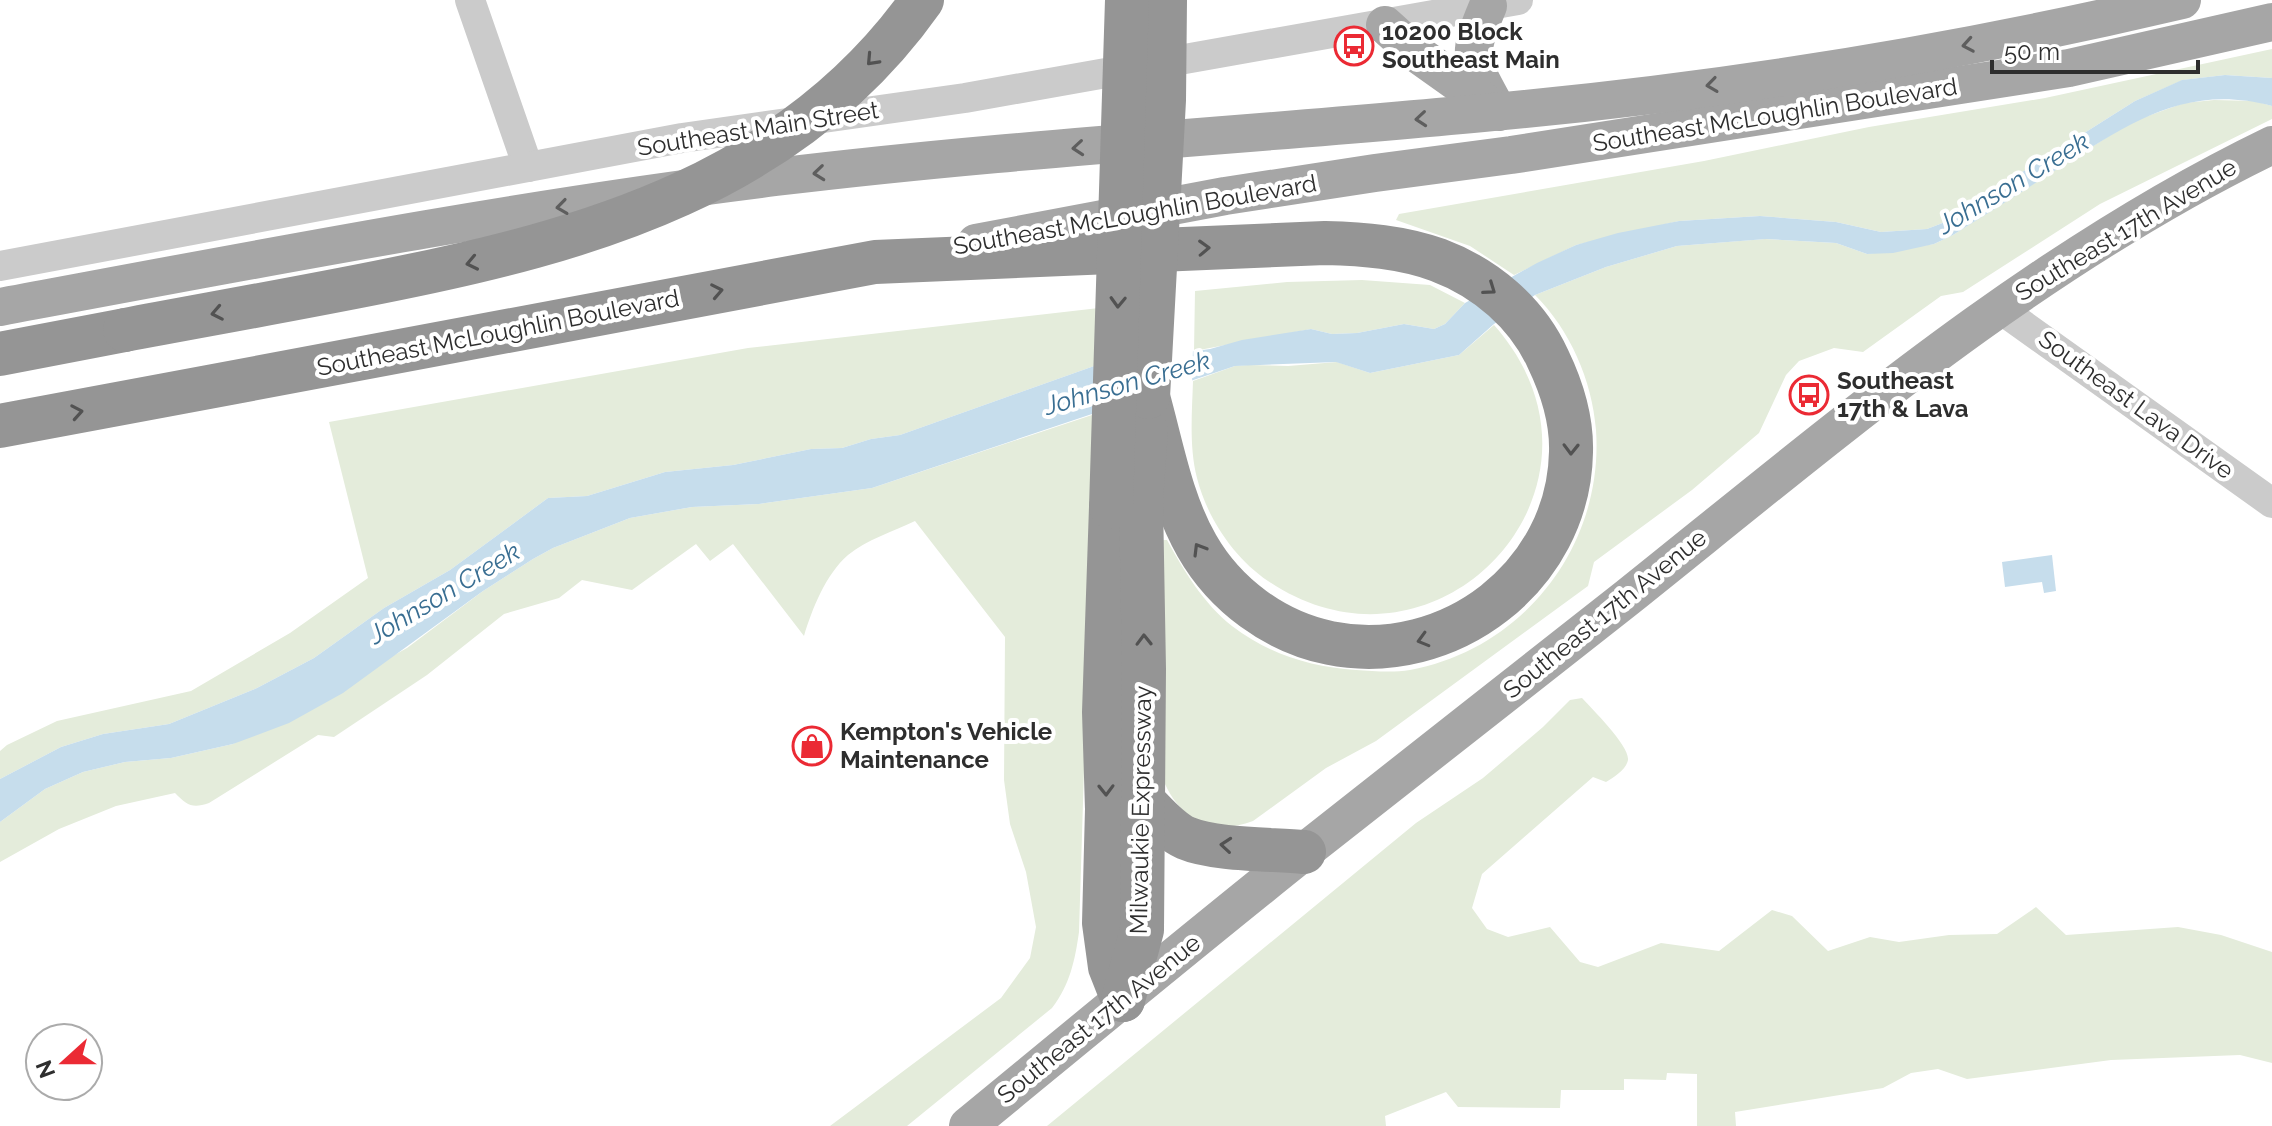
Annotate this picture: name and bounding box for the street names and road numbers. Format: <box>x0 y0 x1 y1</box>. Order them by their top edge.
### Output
street label: Southeast McLoughlin Boulevard <box>1591 71 1959 158</box>
street label: Southeast Main Street <box>635 95 881 162</box>
street label: Southeast 17th Avenue <box>2010 152 2242 307</box>
street label: Southeast McLoughlin Boulevard <box>951 168 1319 261</box>
street label: Southeast McLoughlin Boulevard <box>314 283 681 382</box>
street label: Southeast Lava Drive <box>2033 324 2239 485</box>
street label: Southeast 17th Avenue <box>1497 523 1712 704</box>
street label: Milwaukie Expressway <box>1124 685 1157 935</box>
street label: Southeast 17th Avenue <box>991 928 1206 1109</box>

